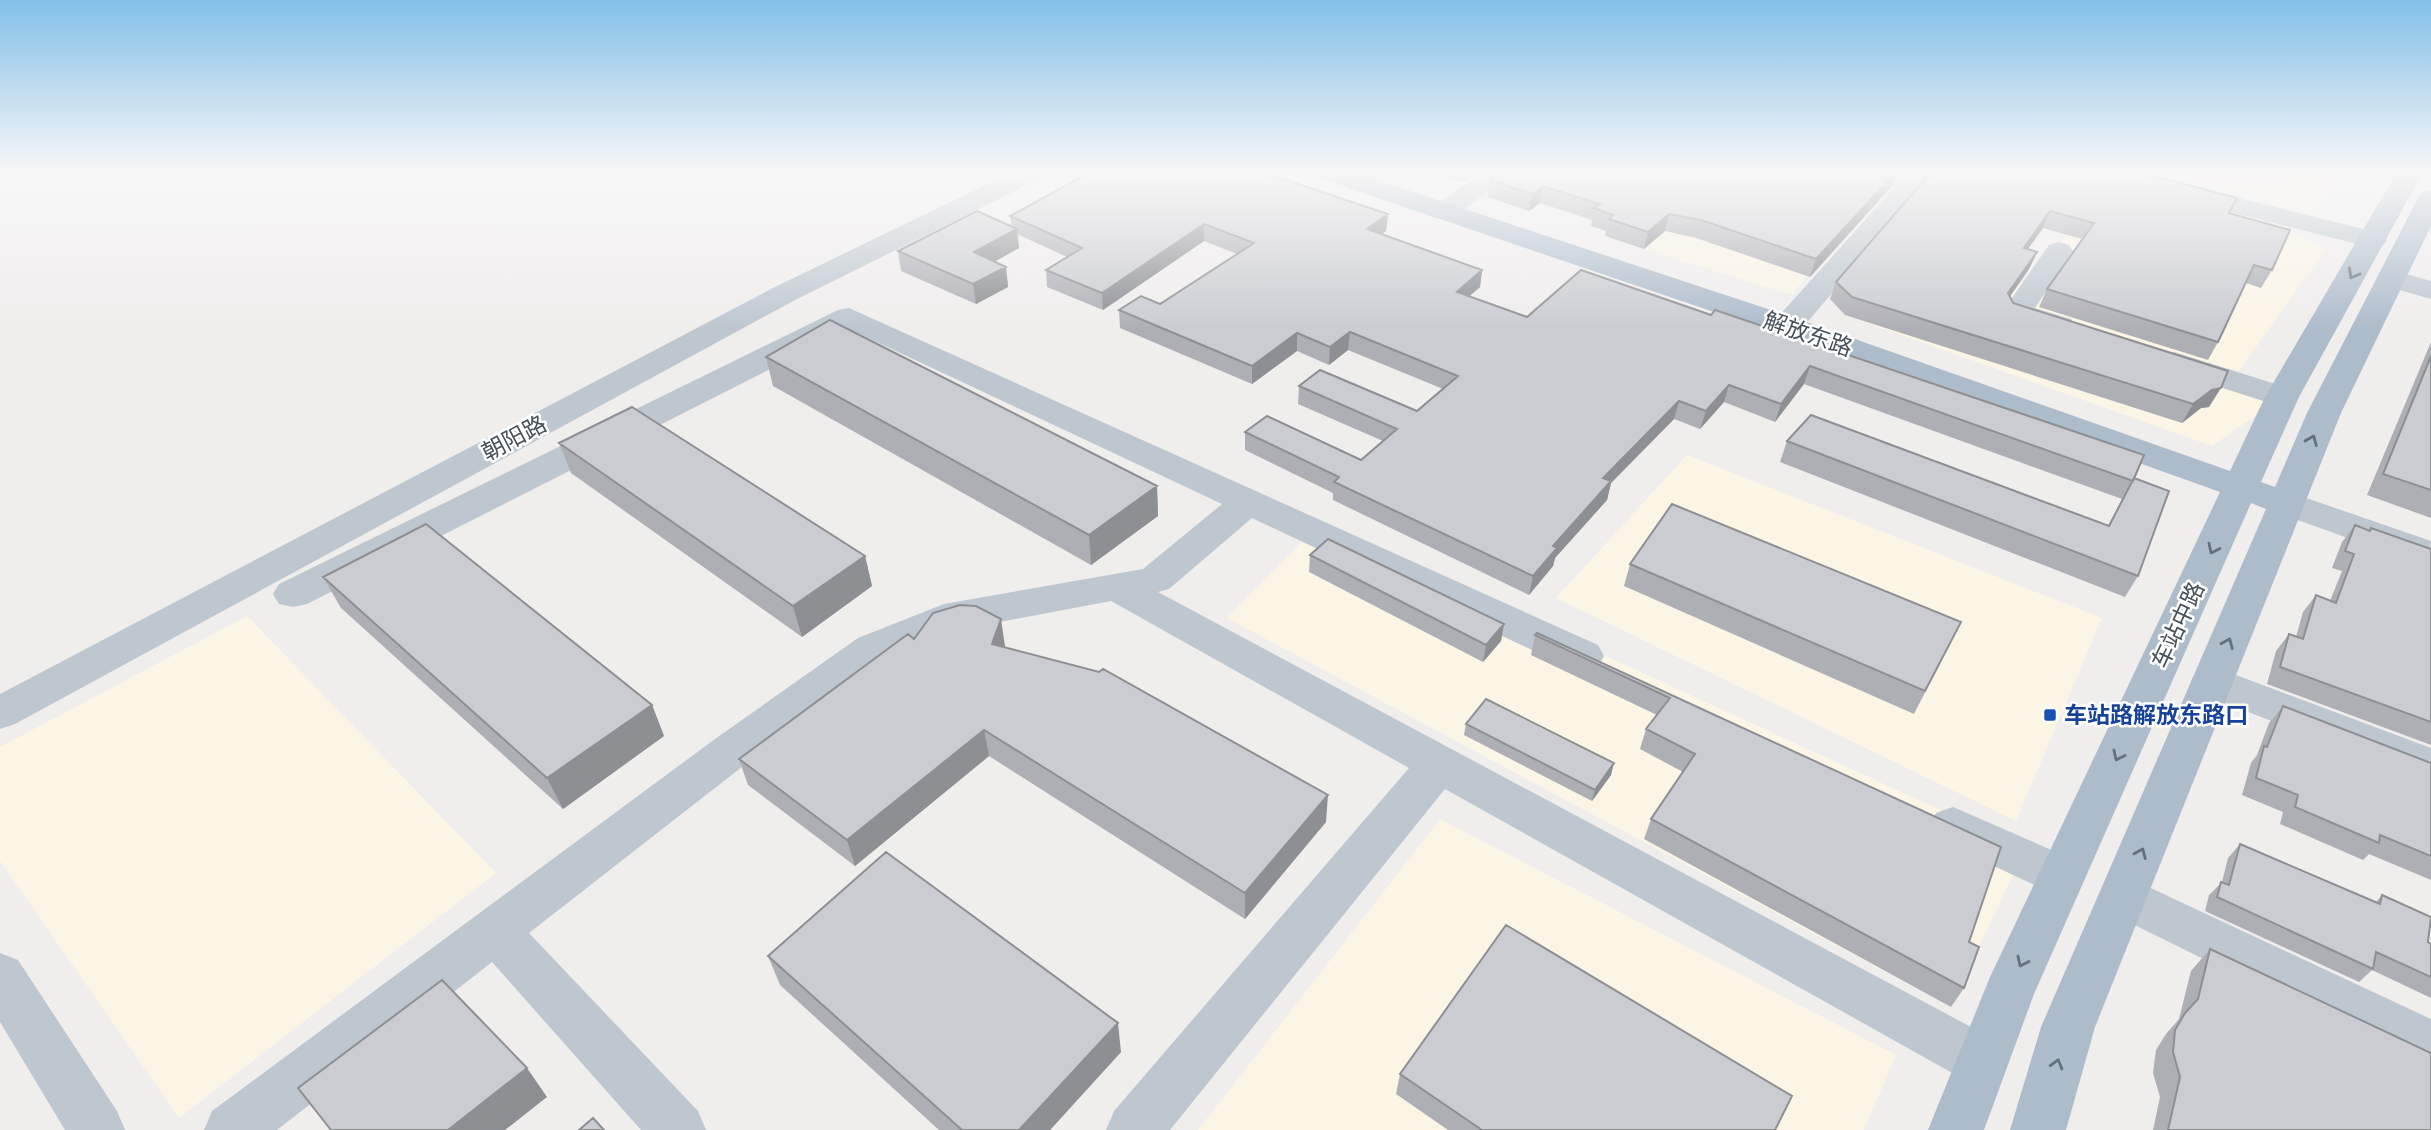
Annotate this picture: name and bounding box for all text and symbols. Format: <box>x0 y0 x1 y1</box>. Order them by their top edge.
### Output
one-way arrow <box>2348 267 2361 280</box>
street label: 解放东路 <box>1760 307 1856 362</box>
street label: 朝阳路 <box>477 410 551 467</box>
one-way arrow <box>2304 434 2318 446</box>
one-way arrow <box>2207 542 2221 554</box>
street label: 车站中路 <box>2147 578 2210 673</box>
one-way arrow <box>2220 638 2234 650</box>
place label: 车站路解放东路口 <box>2064 702 2248 729</box>
marker: 车站路解放东路口 <box>2042 707 2058 723</box>
one-way arrow <box>2112 749 2126 761</box>
one-way arrow <box>2132 848 2146 860</box>
one-way arrow <box>2016 955 2030 968</box>
one-way arrow <box>2049 1059 2064 1071</box>

